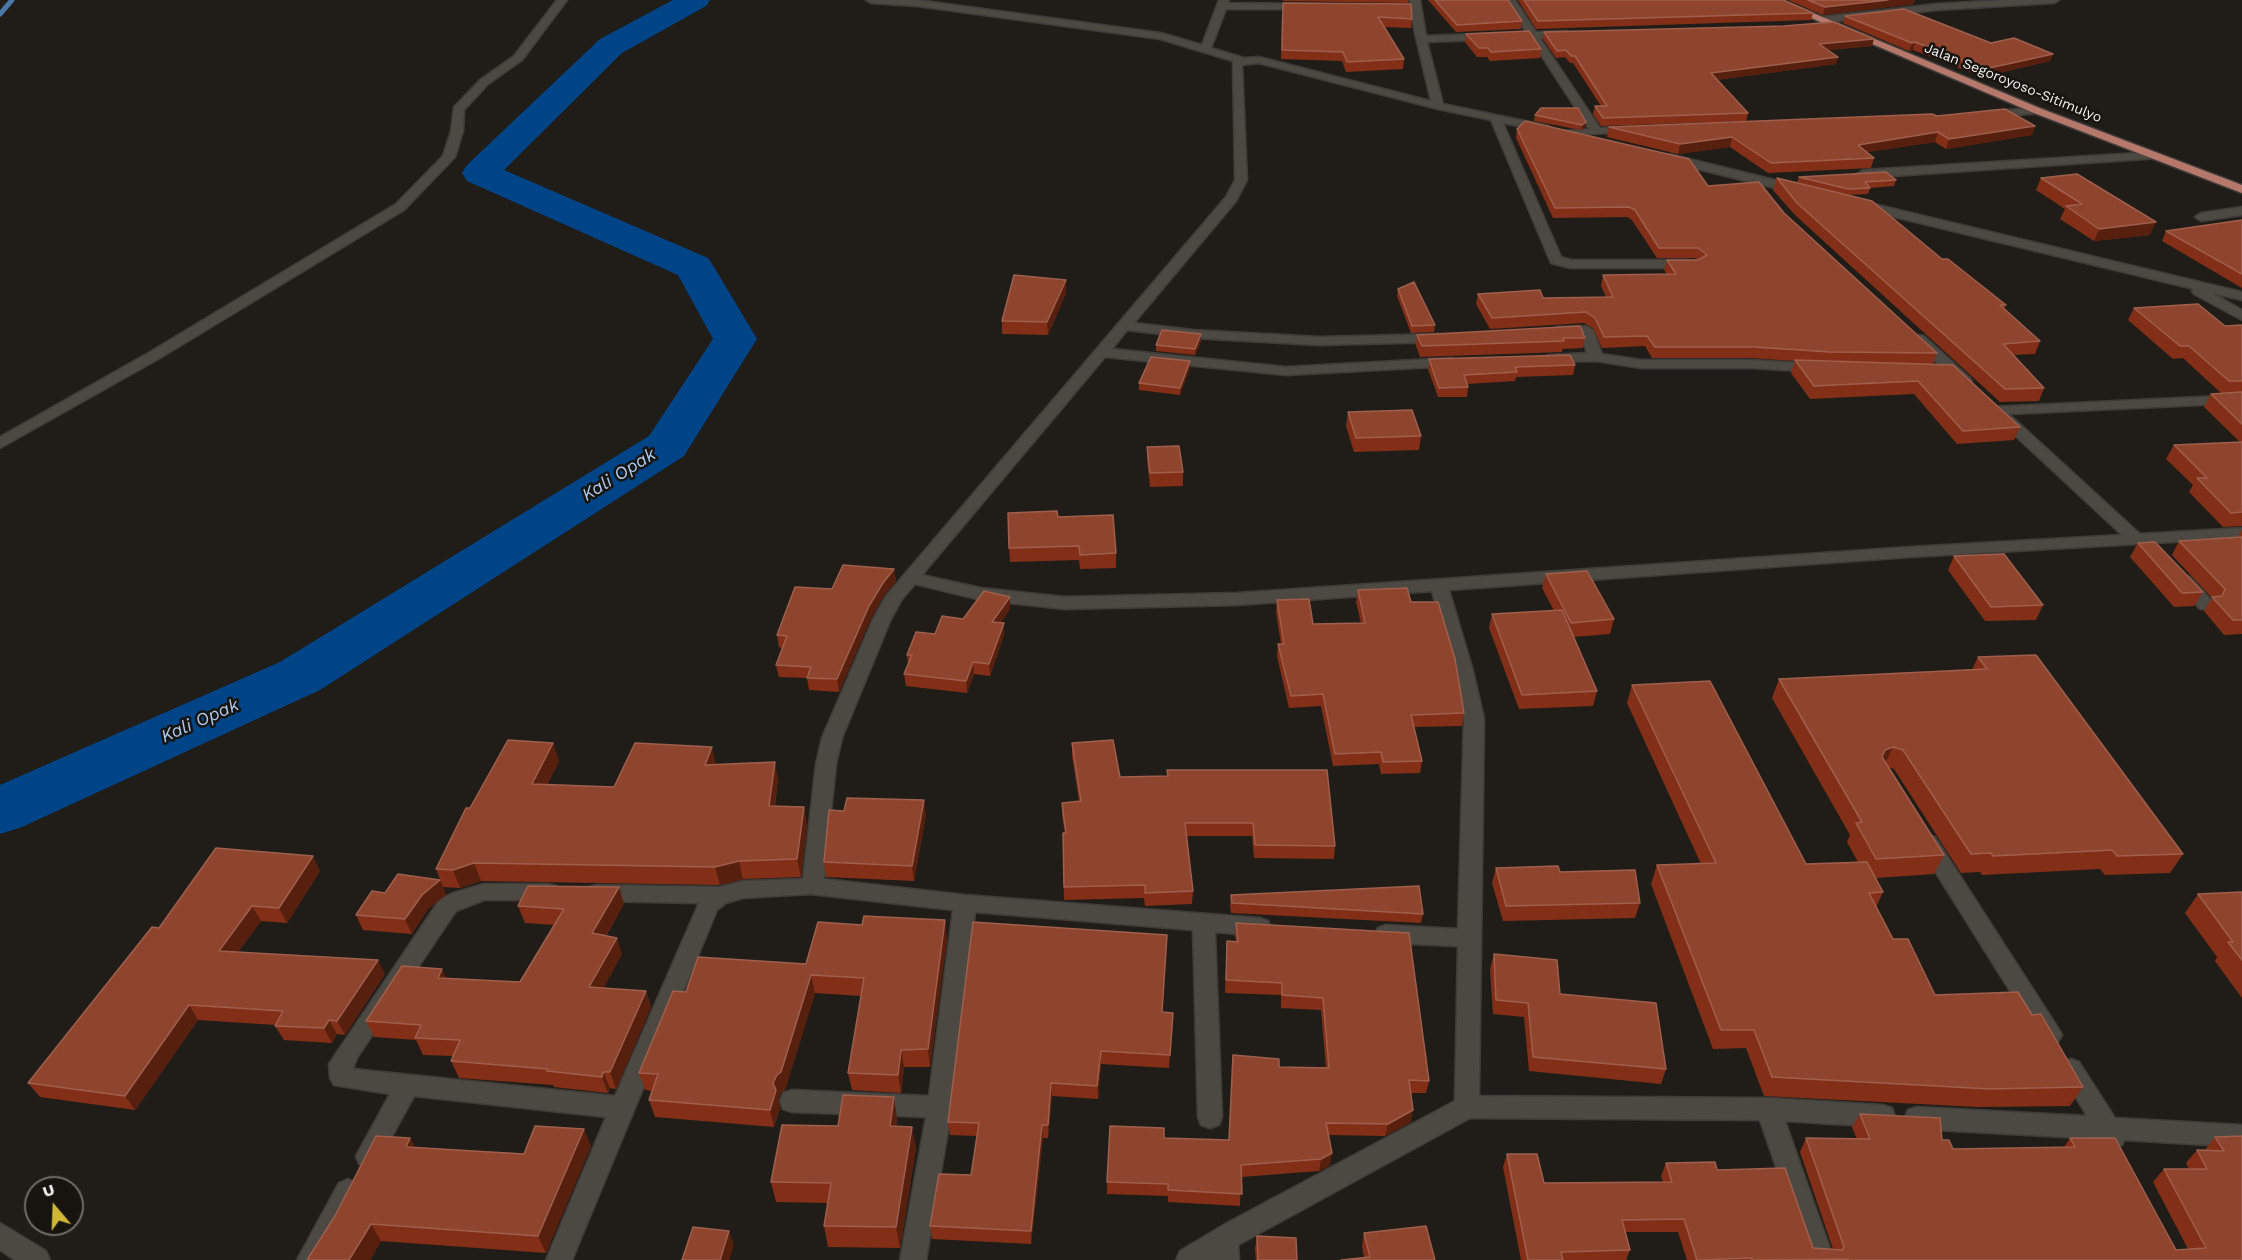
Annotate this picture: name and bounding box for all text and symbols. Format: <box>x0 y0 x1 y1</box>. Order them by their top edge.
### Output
street label: Jalan Segoroyoso-Sitimulyo <box>1922 40 2104 126</box>
water label: Kali Opak <box>578 444 660 506</box>
water label: Kali Opak <box>158 694 242 748</box>
north arrow <box>24 1176 84 1236</box>
text: U <box>40 1180 57 1201</box>

